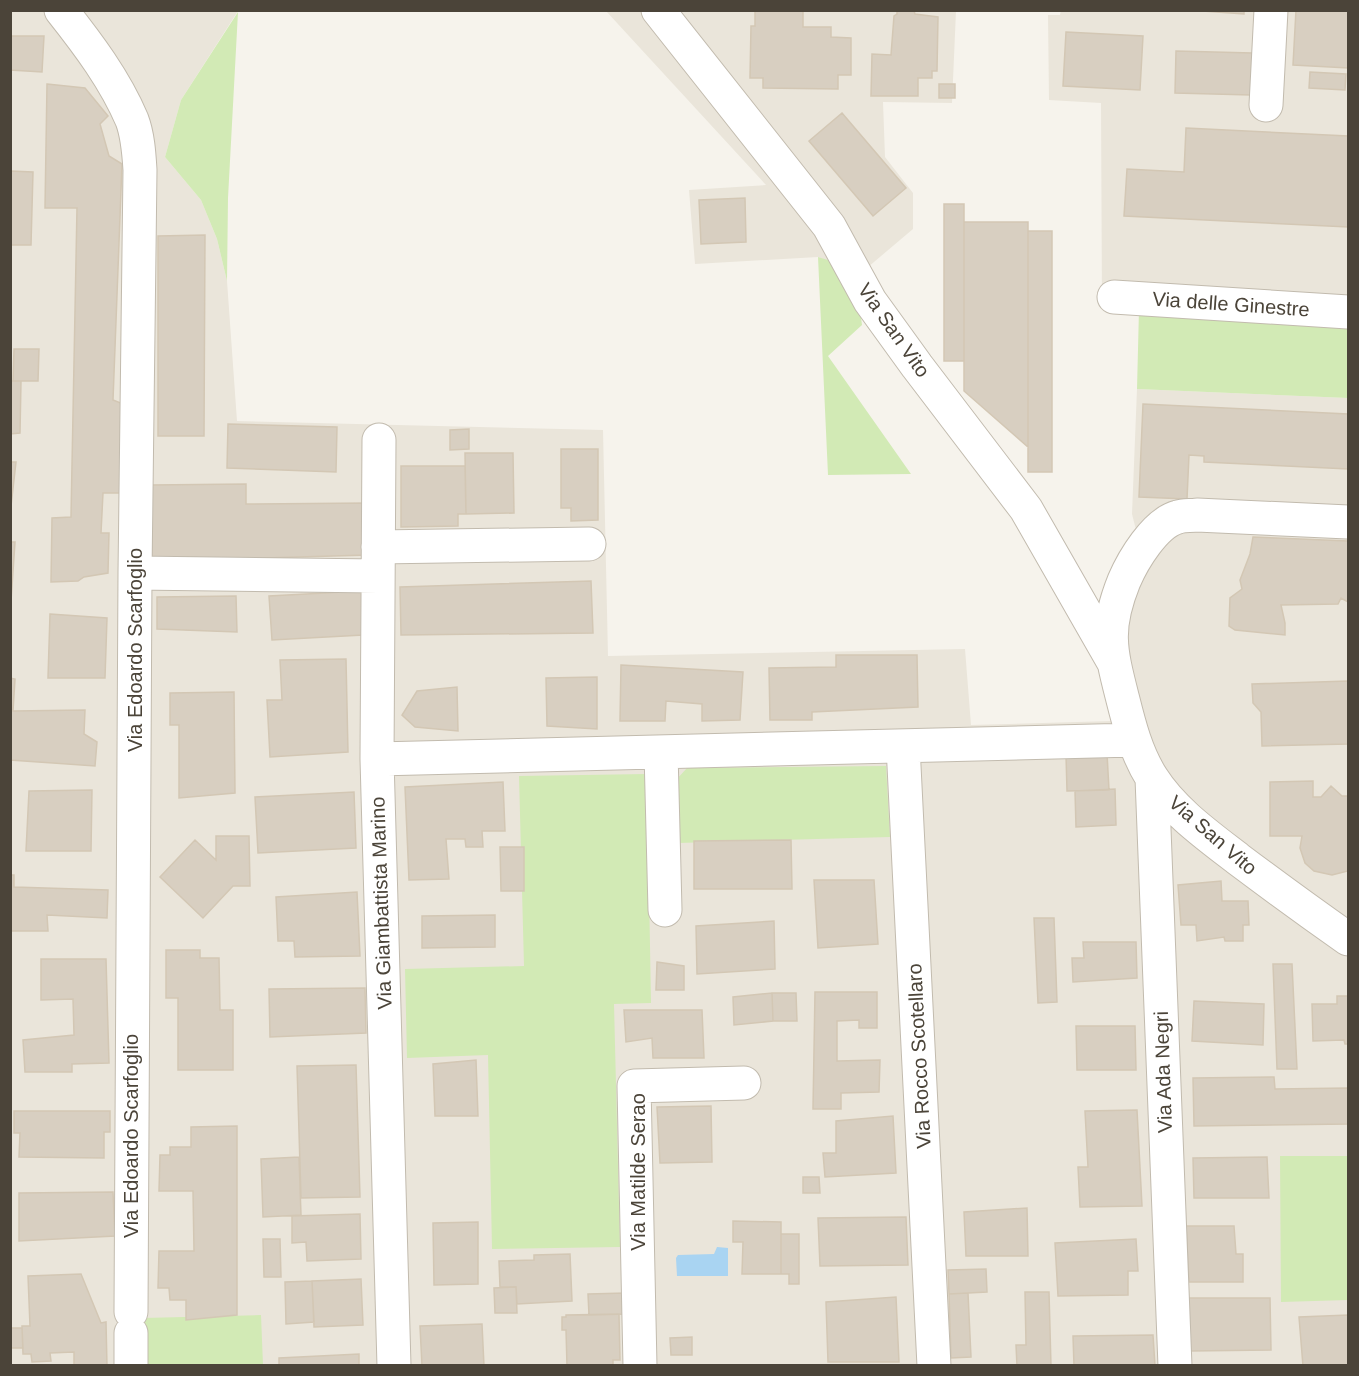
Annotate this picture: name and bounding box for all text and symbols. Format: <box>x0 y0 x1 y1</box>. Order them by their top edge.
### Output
street label: Via San Vito <box>854 279 934 381</box>
street label: Via delle Ginestre <box>1152 288 1310 320</box>
street label: Via Edoardo Scarfoglio <box>124 548 146 752</box>
street label: Via San Vito <box>1165 791 1261 879</box>
street label: Via Giambattista Marino <box>366 796 396 1010</box>
street label: Via Rocco Scotellaro <box>903 963 935 1149</box>
street label: Via Ada Negri <box>1150 1011 1176 1133</box>
street label: Via Edoardo Scarfoglio <box>120 1034 142 1238</box>
street label: Via Matilde Serao <box>627 1093 649 1251</box>

